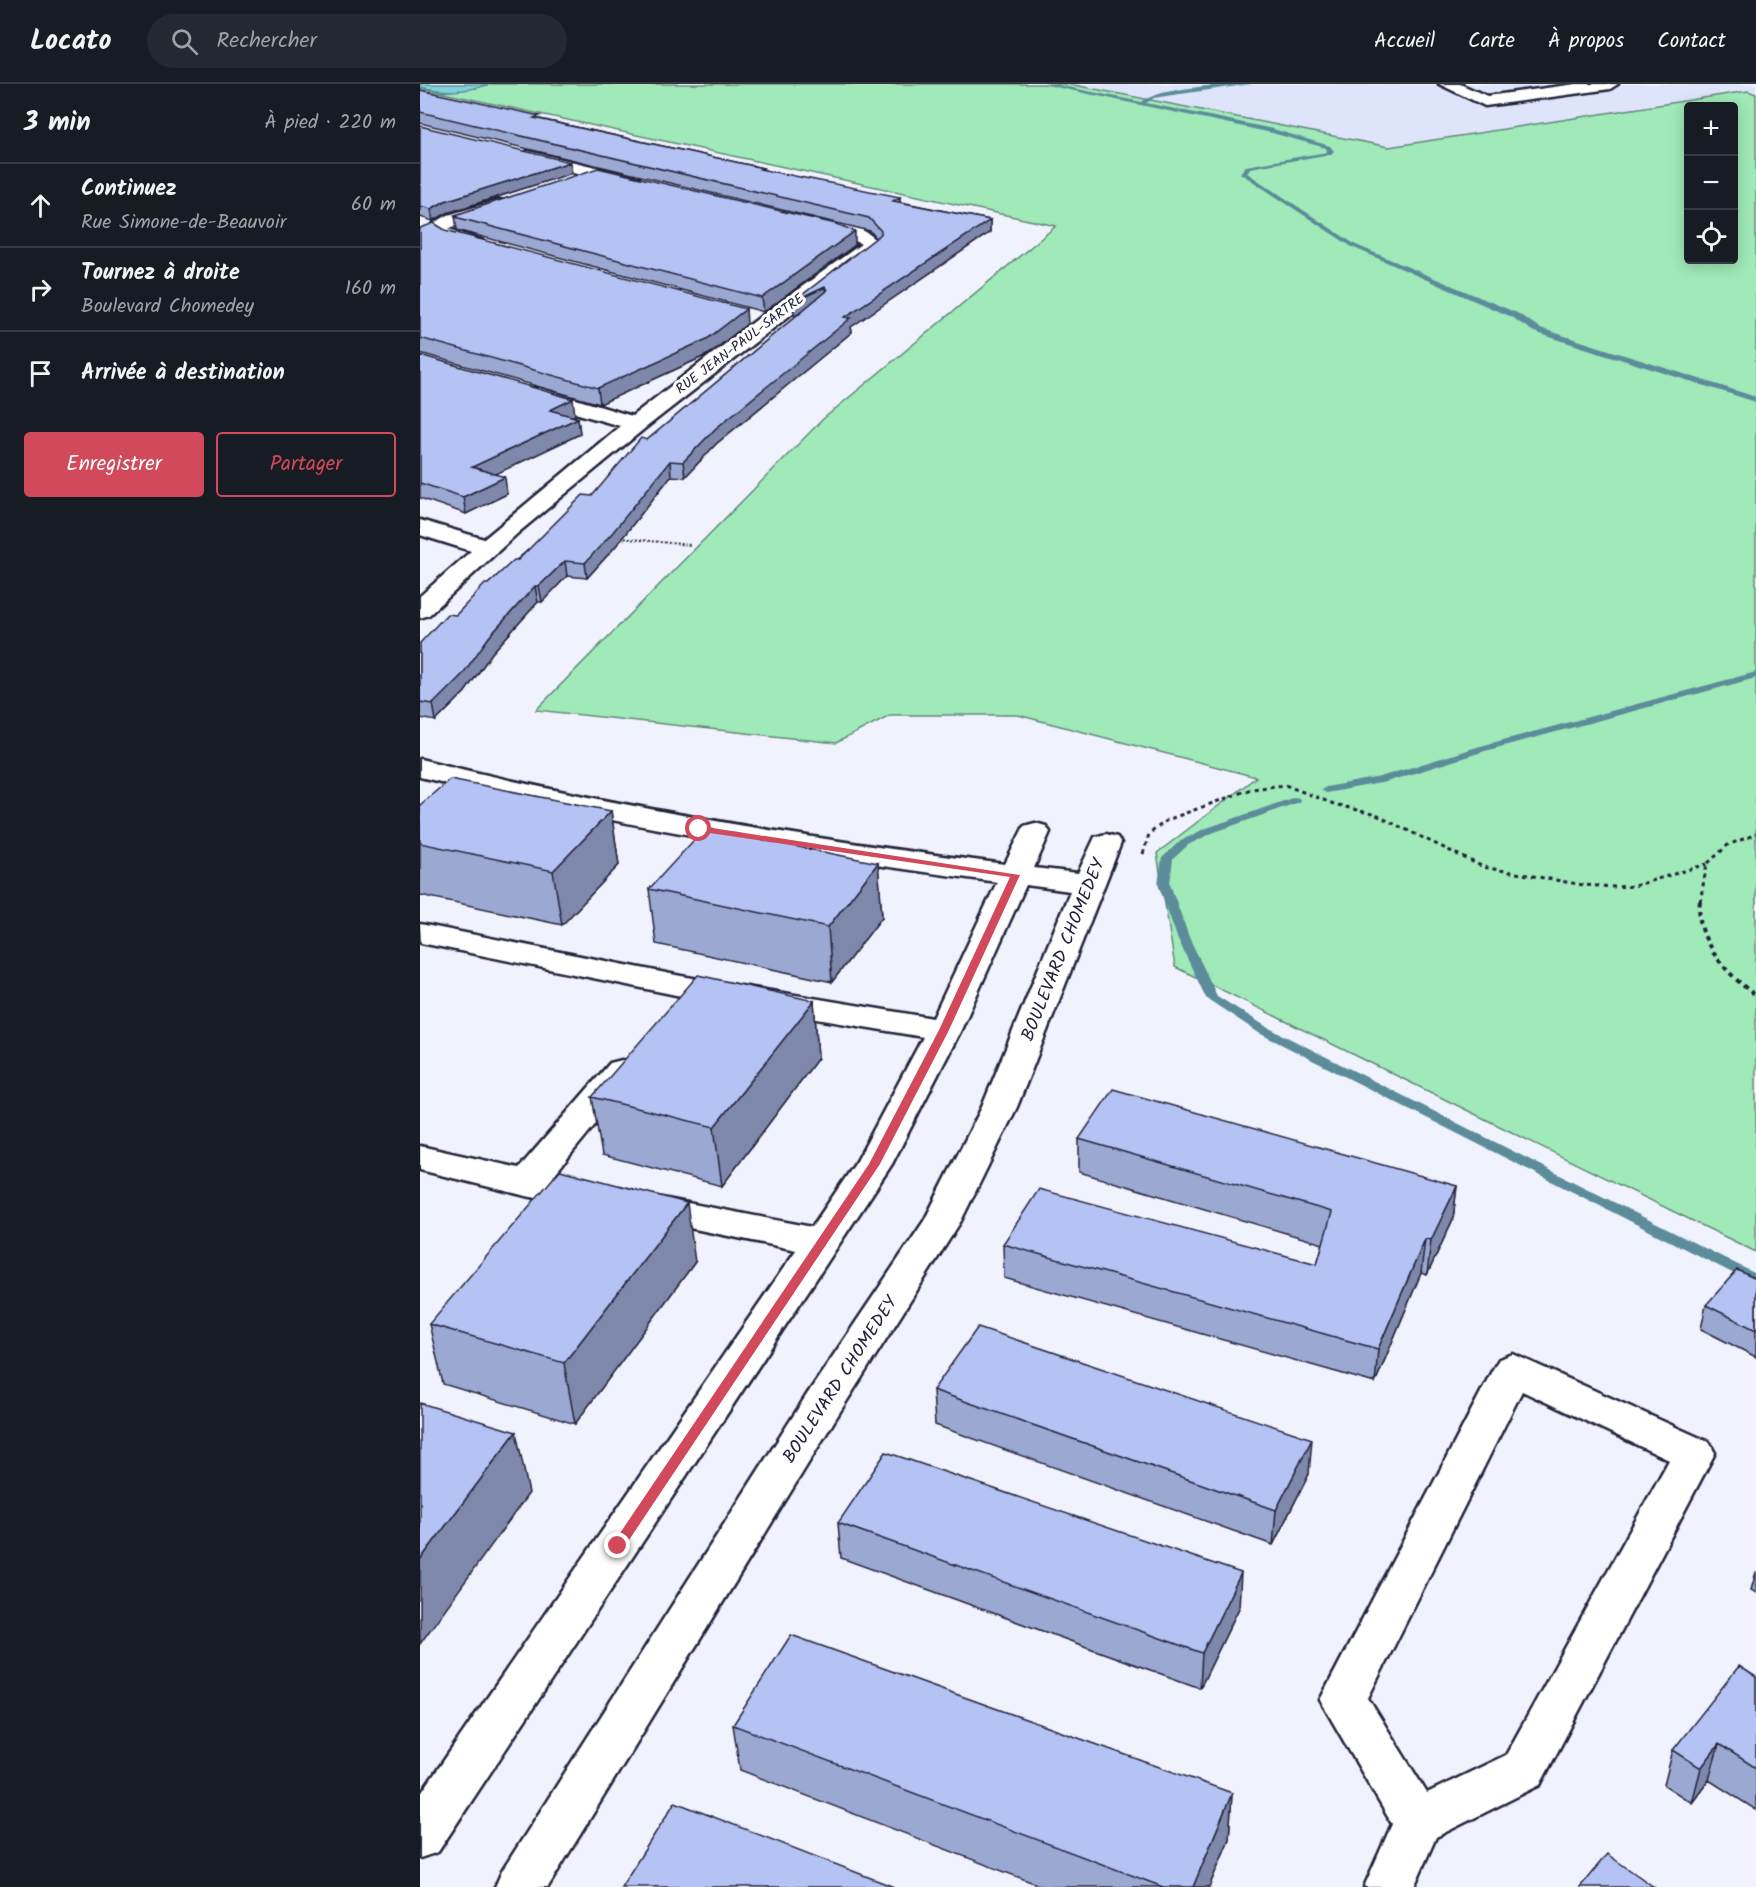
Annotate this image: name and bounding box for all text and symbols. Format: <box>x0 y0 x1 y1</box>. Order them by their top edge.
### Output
search box <box>147 14 567 68</box>
text: Locato <box>30 19 111 64</box>
text: Rechercher <box>216 24 317 59</box>
icon: search <box>168 25 201 58</box>
text: Accueil <box>1374 25 1435 58</box>
text: Carte <box>1468 25 1515 58</box>
text: À propos <box>1548 25 1624 58</box>
text: Contact <box>1657 25 1726 58</box>
text: 3 min <box>24 102 91 144</box>
map controls <box>1684 102 1738 264</box>
button: + <box>1684 102 1738 156</box>
text: À pied · 220 m <box>265 107 396 139</box>
button: − <box>1684 156 1738 210</box>
text: Continuez <box>81 172 177 207</box>
icon: ahead <box>24 189 57 222</box>
text: 60 m <box>351 189 396 221</box>
text: Rue Simone-de-Beauvoir <box>81 207 286 239</box>
button: locate <box>1684 210 1738 264</box>
text: Tournez à droite <box>81 256 240 291</box>
icon: right <box>24 273 57 306</box>
text: 160 m <box>345 273 396 305</box>
street label: RUE JEAN-PAUL-SARTRE <box>671 288 810 400</box>
text: Boulevard Chomedey <box>81 291 254 323</box>
text: Arrivée à destination <box>81 356 285 391</box>
icon: arrive <box>24 357 57 390</box>
button: Enregistrer <box>24 432 204 497</box>
button: Partager <box>216 432 396 497</box>
route start <box>685 815 711 841</box>
street label: BOULEVARD CHOMEDEY <box>1014 854 1114 1046</box>
street label: BOULEVARD CHOMEDEY <box>776 1290 906 1469</box>
route end <box>604 1532 630 1558</box>

